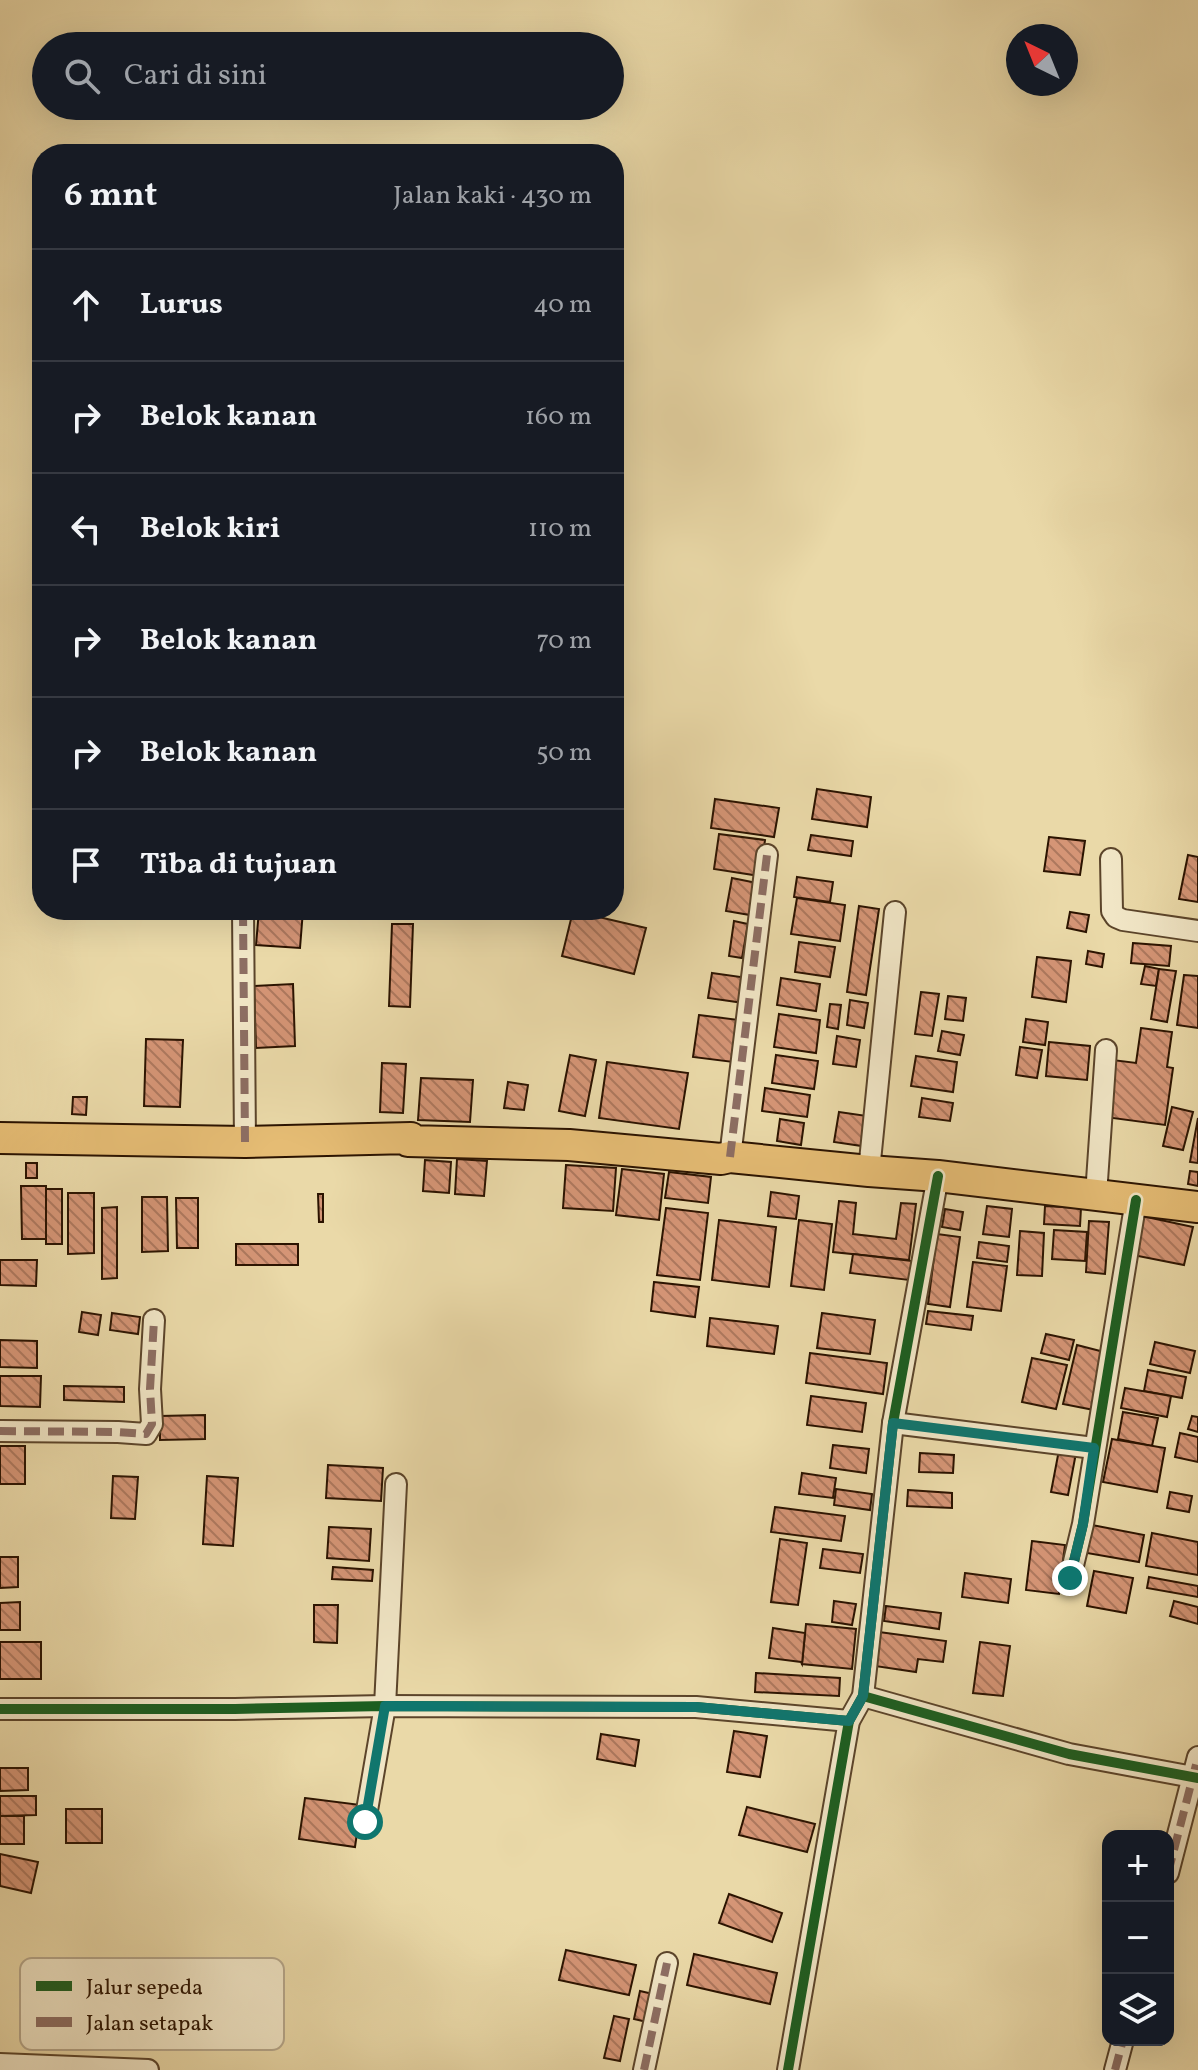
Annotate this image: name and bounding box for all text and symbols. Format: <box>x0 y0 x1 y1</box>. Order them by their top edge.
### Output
north arrow <box>1006 24 1078 96</box>
search box <box>32 32 624 120</box>
icon: search <box>60 54 104 98</box>
text: Cari di sini <box>124 55 267 97</box>
text: 6 mnt <box>64 173 157 220</box>
text: Jalan kaki · 430 m <box>393 178 592 214</box>
icon: ahead <box>64 283 108 327</box>
text: Lurus <box>140 284 223 326</box>
text: 40 m <box>533 287 592 323</box>
icon: right <box>64 395 108 439</box>
text: Belok kanan <box>140 396 317 438</box>
text: 160 m <box>525 399 592 435</box>
icon: left <box>64 507 108 551</box>
text: Belok kiri <box>140 508 280 550</box>
text: 110 m <box>528 511 592 547</box>
icon: right <box>64 619 108 663</box>
text: Belok kanan <box>140 620 317 662</box>
text: 70 m <box>537 623 592 659</box>
icon: right <box>64 731 108 775</box>
text: Belok kanan <box>140 732 317 774</box>
text: 50 m <box>536 735 592 771</box>
icon: arrive <box>64 843 108 887</box>
text: Tiba di tujuan <box>140 844 337 886</box>
route end <box>1052 1560 1088 1596</box>
route start <box>347 1804 383 1840</box>
map controls <box>1102 1830 1174 2046</box>
button: + <box>1102 1830 1174 1902</box>
button: − <box>1102 1902 1174 1974</box>
legend <box>20 1958 284 2050</box>
text: Jalur sepeda <box>86 1973 203 2004</box>
button: layers <box>1102 1974 1174 2046</box>
text: Jalan setapak <box>86 2009 213 2040</box>

